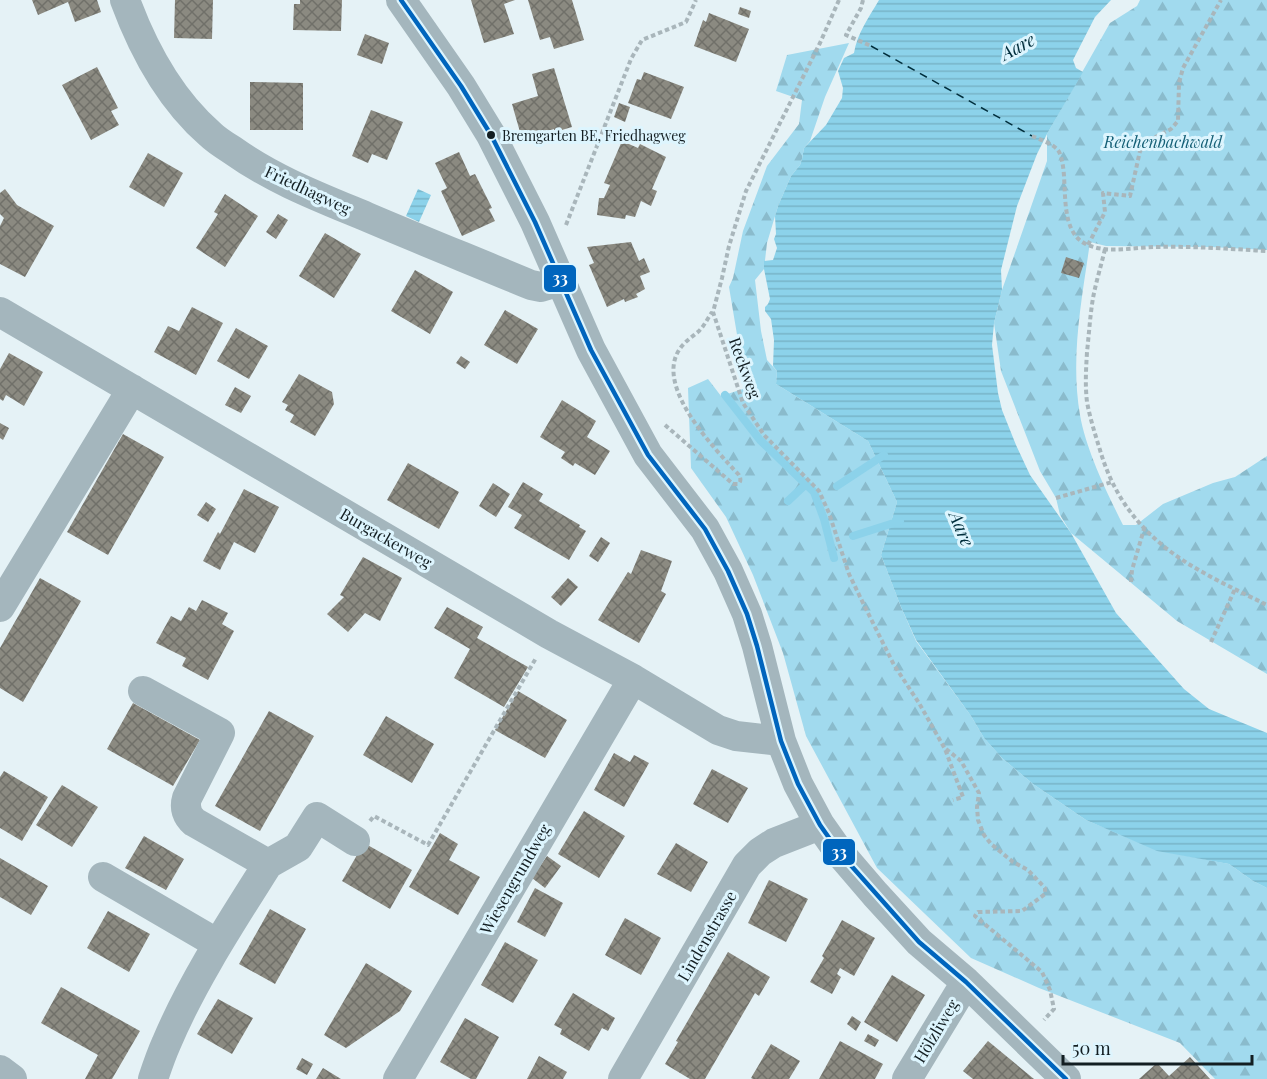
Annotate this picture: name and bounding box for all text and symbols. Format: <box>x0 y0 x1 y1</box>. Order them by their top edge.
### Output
water label: Aare <box>994 27 1039 66</box>
place label: Bremgarten BE, Friedhagweg <box>502 126 686 145</box>
marker: Bremgarten BE, Friedhagweg <box>485 129 497 141</box>
park label: Reichenbachwald <box>1103 131 1223 152</box>
street label: Friedhagweg <box>262 160 355 219</box>
line badge: 33 <box>543 264 577 293</box>
text: 33 <box>552 267 568 288</box>
street label: Reckweg <box>725 334 766 402</box>
street label: Burgackerweg <box>337 503 436 573</box>
water label: Aare <box>943 506 980 550</box>
street label: Wiesengrundweg <box>474 819 555 939</box>
line badge: 33 <box>822 838 856 866</box>
text: 33 <box>831 841 847 862</box>
street label: Lindenstrasse <box>672 887 741 985</box>
street label: Hölzliweg <box>908 995 963 1066</box>
scale bar <box>1063 1028 1252 1066</box>
text: 50 m <box>1072 1036 1111 1060</box>

